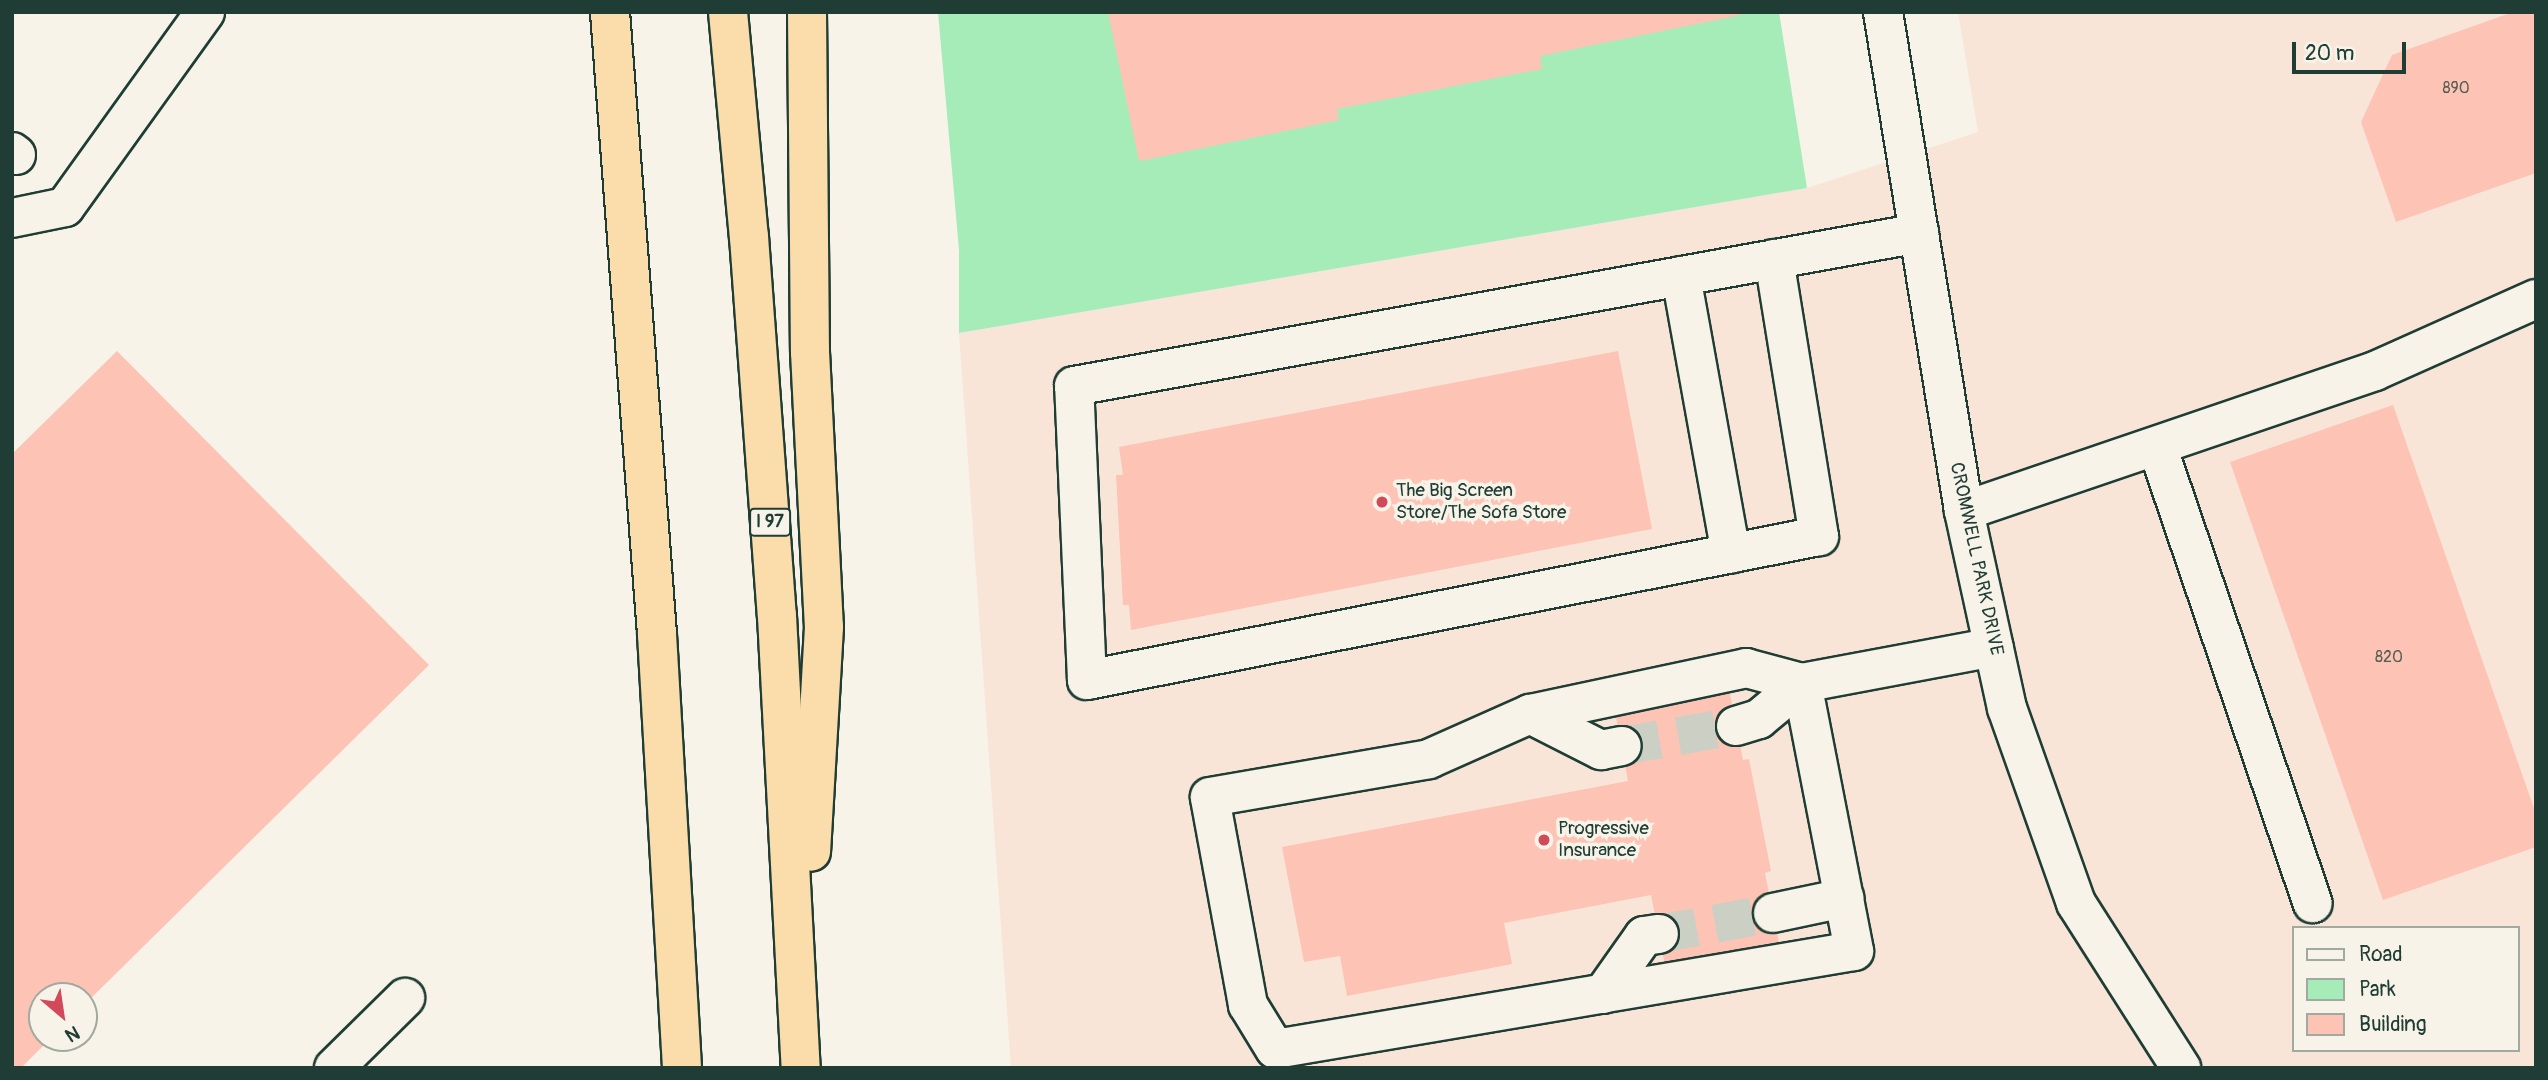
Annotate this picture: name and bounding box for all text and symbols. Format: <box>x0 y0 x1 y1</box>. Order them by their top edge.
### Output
scale bar <box>2296 28 2410 72</box>
text: 20 m <box>2305 40 2354 67</box>
house number: 890 <box>2442 78 2470 98</box>
street label: CROMWELL PARK DRIVE <box>1944 460 2008 658</box>
place label: The Big Screen Store/The Sofa Store <box>1396 480 1566 524</box>
marker: The Big Screen Store/The Sofa Store <box>1374 494 1390 510</box>
road number: I 97 <box>749 508 791 536</box>
house number: 820 <box>2375 647 2403 667</box>
place label: Progressive Insurance <box>1558 818 1649 862</box>
marker: Progressive Insurance <box>1536 832 1552 848</box>
legend <box>2292 926 2520 1052</box>
text: Road <box>2359 941 2403 968</box>
text: Park <box>2359 976 2396 1003</box>
north arrow <box>28 982 98 1052</box>
text: Building <box>2359 1011 2426 1038</box>
text: N <box>61 1020 84 1047</box>

